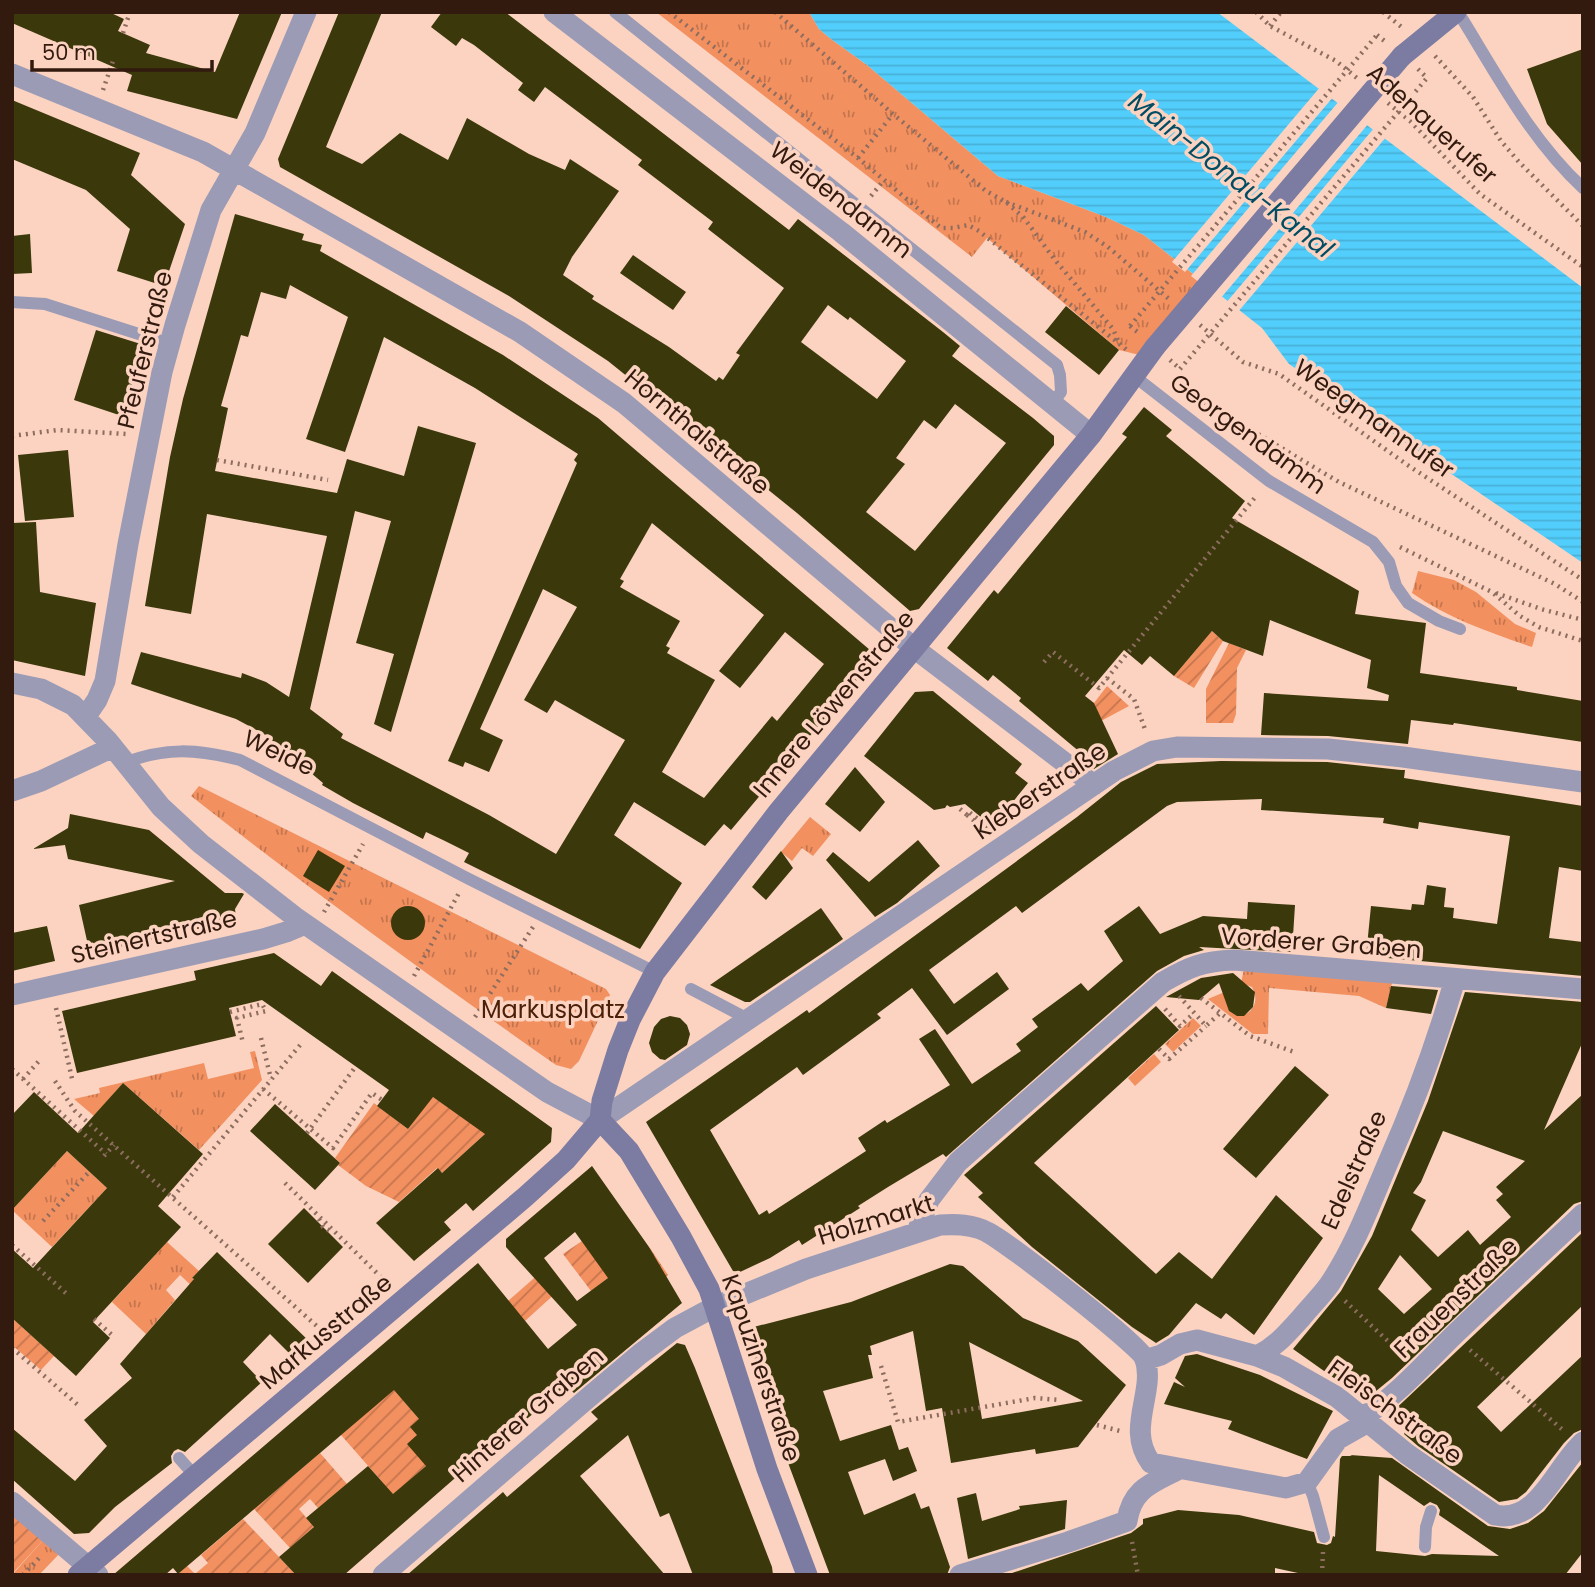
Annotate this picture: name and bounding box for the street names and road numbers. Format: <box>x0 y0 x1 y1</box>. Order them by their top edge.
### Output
street label: Adenauerufer <box>1360 56 1505 191</box>
street label: Weidendamm <box>763 133 919 266</box>
street label: Pfeuferstraße <box>109 268 180 432</box>
street label: Weegmannufer <box>1288 351 1461 486</box>
street label: Hornthalstraße <box>618 361 777 502</box>
street label: Georgendamm <box>1163 366 1333 502</box>
street label: Innere Löwenstraße <box>745 603 922 804</box>
street label: Weide <box>238 722 320 783</box>
street label: Kleberstraße <box>967 734 1112 847</box>
street label: Steinertstraße <box>68 901 240 972</box>
street label: Vorderer Graben <box>1220 919 1423 966</box>
street label: Edelstraße <box>1313 1105 1394 1235</box>
street label: Holzmarkt <box>814 1186 938 1253</box>
street label: Frauenstraße <box>1386 1230 1525 1365</box>
street label: Markusstraße <box>252 1266 399 1397</box>
street label: Kapuzinerstraße <box>714 1270 809 1466</box>
street label: Hinterer Graben <box>445 1340 611 1490</box>
street label: Fleischstraße <box>1321 1352 1469 1472</box>

